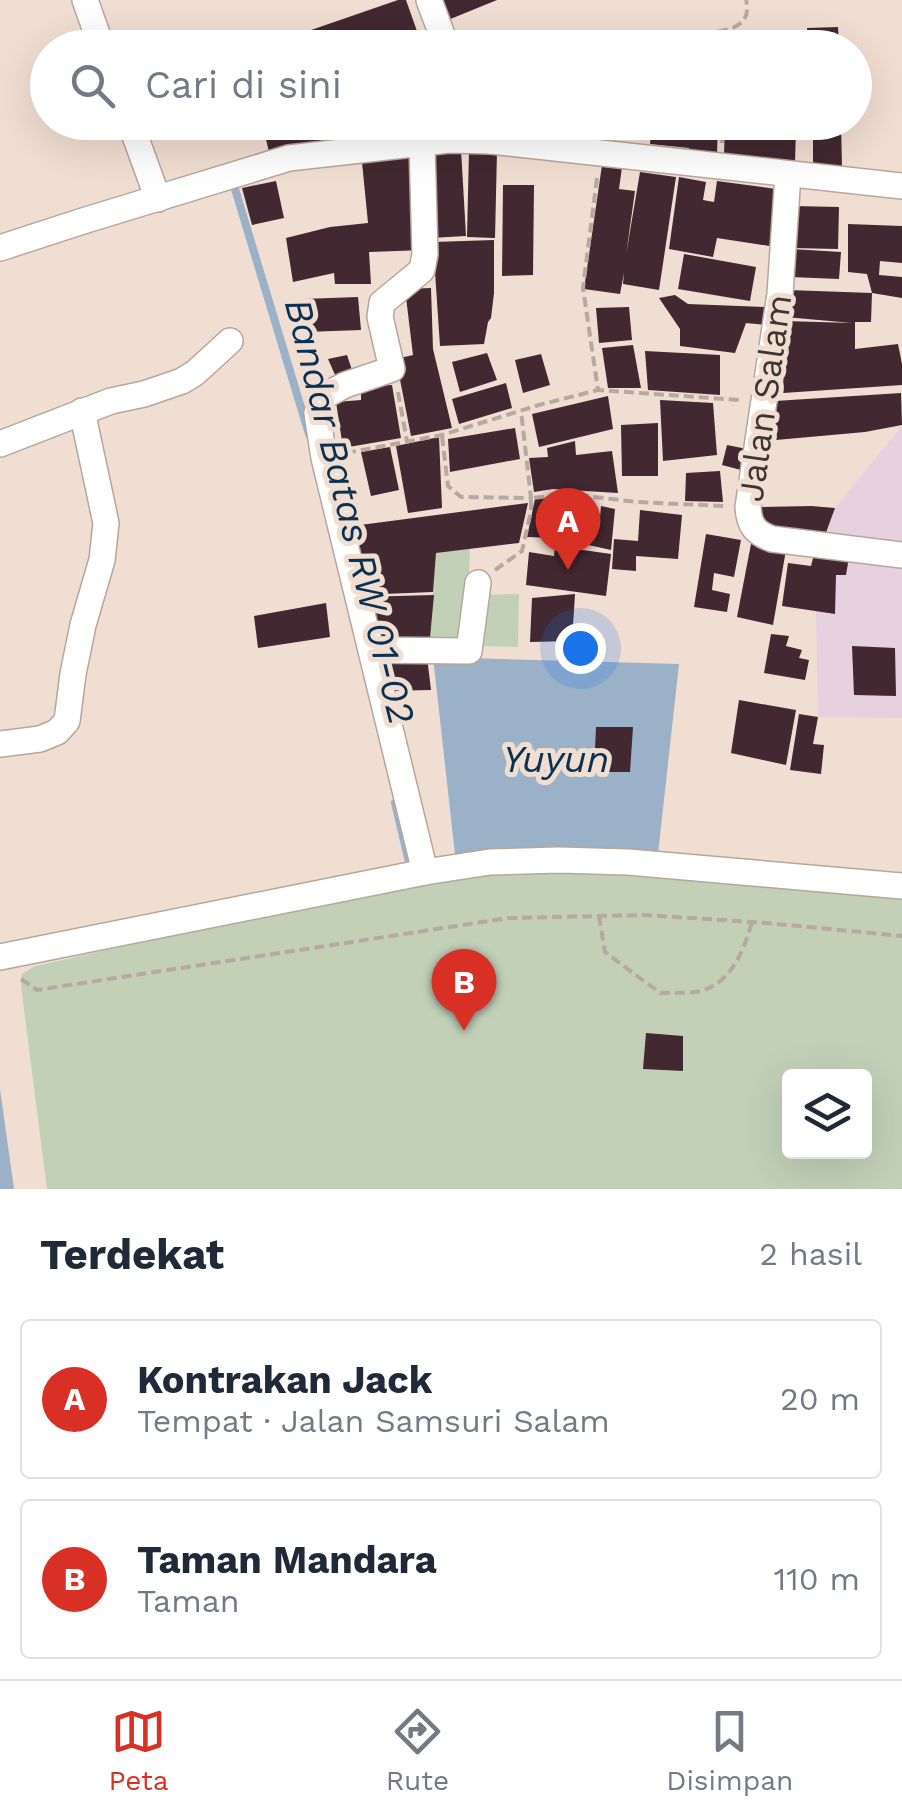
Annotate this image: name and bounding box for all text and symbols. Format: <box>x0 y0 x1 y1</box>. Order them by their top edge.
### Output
search box <box>30 30 872 140</box>
icon: search <box>65 58 120 113</box>
text: Cari di sini <box>145 63 342 107</box>
street label: Jalan Salam <box>730 292 800 504</box>
water label: Bandar Batas RW 01-02 <box>276 294 424 728</box>
pin: A <box>536 488 600 570</box>
your location <box>555 623 606 674</box>
water label: Yuyun <box>503 737 609 781</box>
pin: B <box>432 948 496 1031</box>
map controls <box>782 1069 872 1159</box>
button: layers <box>782 1069 872 1159</box>
text: Terdekat <box>40 1230 224 1279</box>
text: 2 hasil <box>759 1235 862 1273</box>
text: Kontrakan Jack <box>137 1358 432 1402</box>
text: A <box>64 1380 85 1418</box>
text: 20 m <box>780 1380 860 1418</box>
text: Tempat · Jalan Samsuri Salam <box>137 1402 610 1440</box>
text: Taman Mandara <box>137 1538 437 1582</box>
text: B <box>64 1560 85 1598</box>
text: 110 m <box>774 1560 860 1598</box>
text: Taman <box>137 1582 240 1620</box>
tab: Peta <box>109 1704 169 1797</box>
tab: Rute <box>386 1704 449 1797</box>
tab: Disimpan <box>666 1704 793 1797</box>

